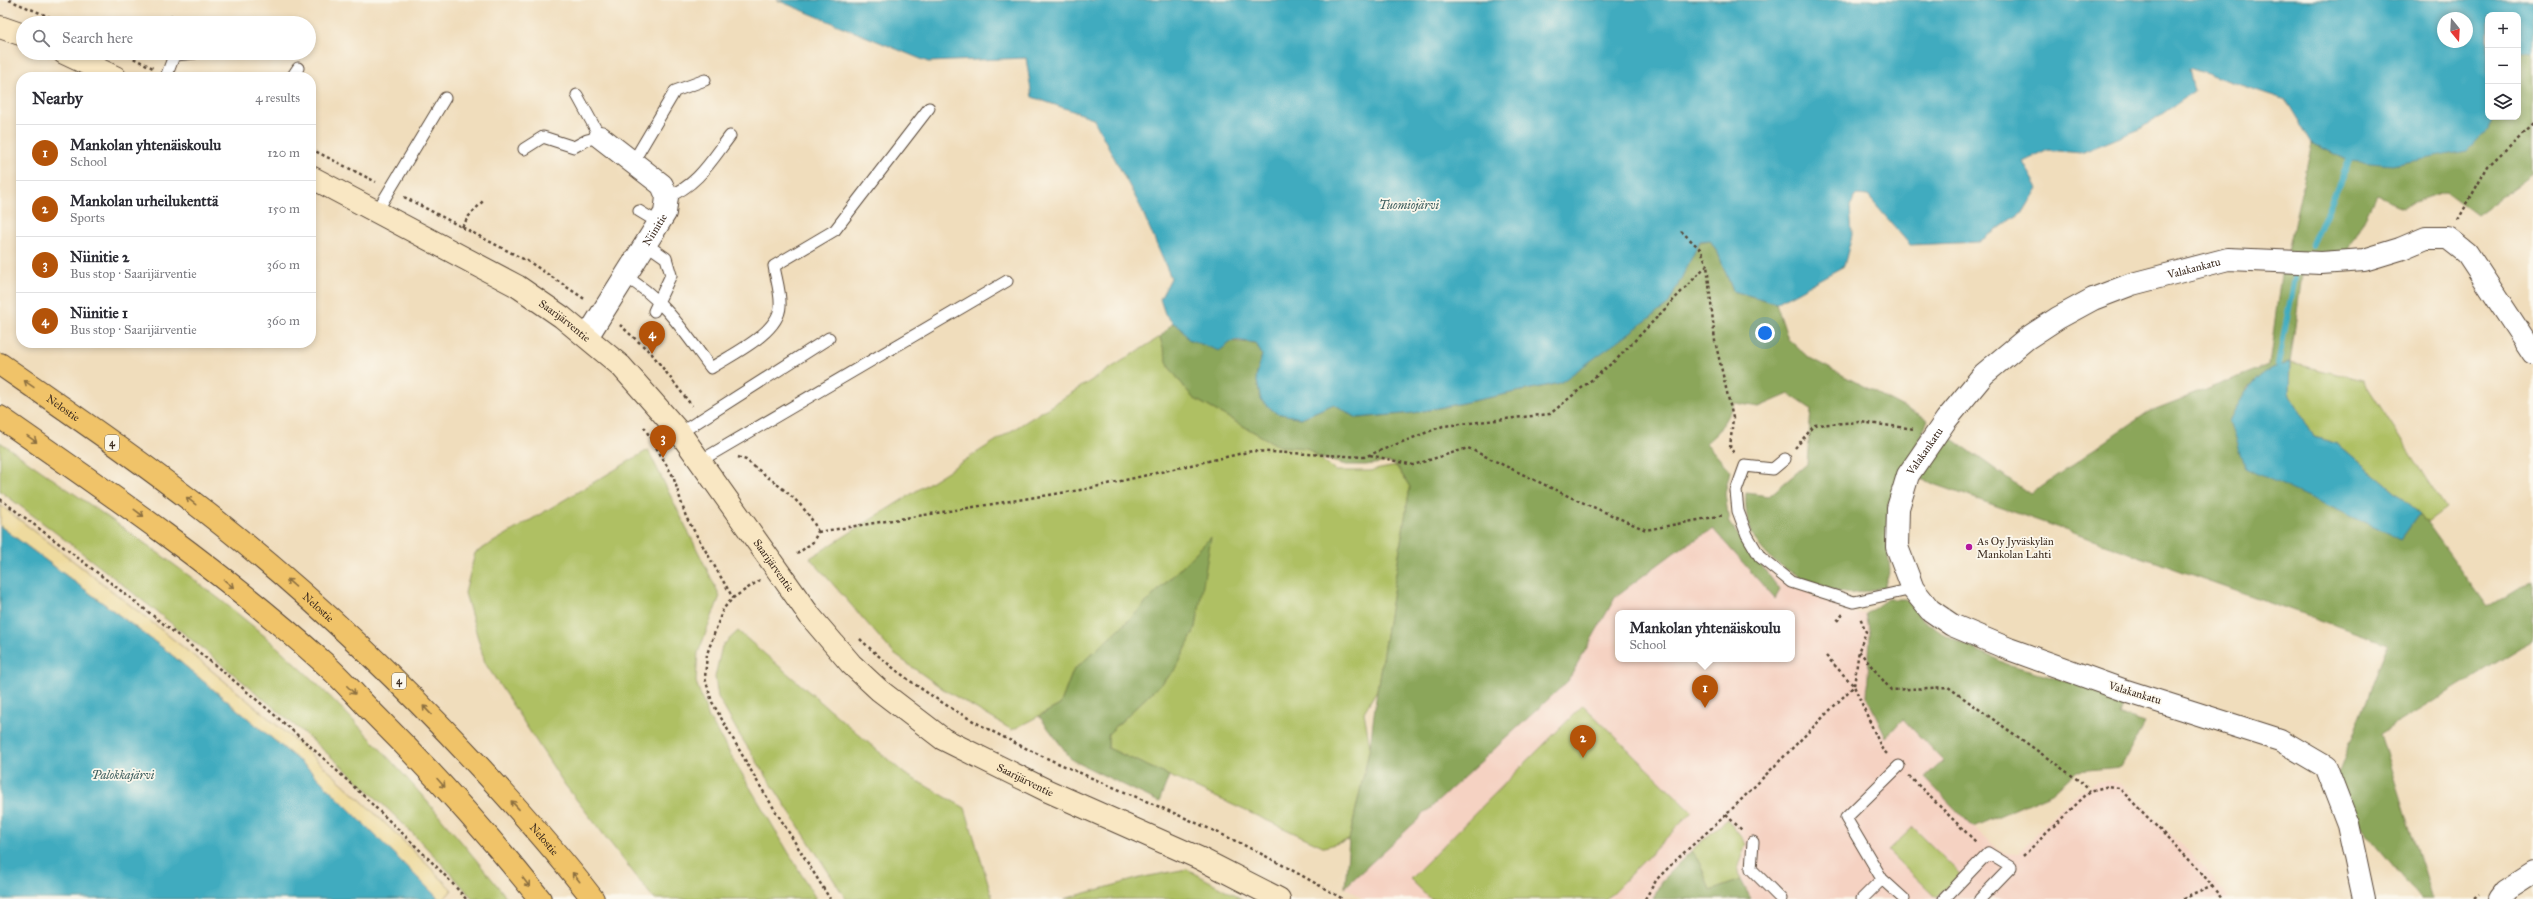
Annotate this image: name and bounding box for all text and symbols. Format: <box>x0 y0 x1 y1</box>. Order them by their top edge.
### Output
north arrow <box>2437 12 2473 48</box>
map controls <box>2485 12 2521 120</box>
button: + <box>2485 12 2521 48</box>
search box <box>16 16 316 60</box>
icon: search <box>30 27 52 49</box>
text: Search here <box>62 29 133 47</box>
button: − <box>2485 48 2521 84</box>
button: layers <box>2485 84 2521 120</box>
text: Nearby <box>32 88 83 109</box>
text: 4 results <box>255 90 300 106</box>
text: Mankolan yhtenäiskoulu <box>70 136 221 154</box>
text: 1 <box>42 145 48 161</box>
text: 120 m <box>267 145 300 161</box>
text: School <box>70 154 107 170</box>
text: Mankolan urheilukenttä <box>70 192 218 210</box>
water label: Tuomiojärvi <box>1379 198 1440 213</box>
text: 2 <box>42 201 48 217</box>
text: 150 m <box>268 201 300 217</box>
text: Sports <box>70 210 105 226</box>
street label: Niinitie <box>640 211 670 248</box>
text: Niinitie 2 <box>70 248 129 266</box>
street label: Valakankatu <box>2165 255 2222 281</box>
text: 3 <box>42 257 48 273</box>
text: 360 m <box>267 257 300 273</box>
text: Bus stop · Saarijärventie <box>70 266 197 282</box>
street label: Saarijärventie <box>537 297 593 345</box>
text: Niinitie 1 <box>70 304 128 322</box>
text: 4 <box>41 313 49 329</box>
text: 360 m <box>267 313 300 329</box>
pin: 4 <box>639 321 665 354</box>
text: Bus stop · Saarijärventie <box>70 322 197 338</box>
your location <box>1755 323 1775 343</box>
one-way arrow <box>24 380 35 388</box>
street label: Nelostie <box>44 392 83 424</box>
pin: 3 <box>650 425 676 458</box>
street label: Valakankatu <box>1903 425 1945 478</box>
one-way arrow <box>26 435 37 443</box>
road number: 4 <box>105 435 119 451</box>
one-way arrow <box>186 497 197 505</box>
one-way arrow <box>133 509 144 518</box>
place label: As Oy Jyväskylän Mankolan Lahti <box>1976 535 2054 561</box>
street label: Saarijärventie <box>751 536 797 595</box>
marker: As Oy Jyväskylän Mankolan Lahti <box>1964 542 1974 552</box>
one-way arrow <box>286 578 296 587</box>
one-way arrow <box>223 579 234 588</box>
street label: Nelostie <box>300 590 337 625</box>
popup <box>1615 610 1795 662</box>
text: Mankolan yhtenäiskoulu <box>1629 619 1781 637</box>
text: School <box>1629 637 1666 653</box>
road number: 4 <box>392 673 406 689</box>
pin: 1 <box>1692 675 1718 708</box>
street label: Valakankatu <box>2106 679 2163 707</box>
one-way arrow <box>346 685 355 695</box>
one-way arrow <box>422 705 432 715</box>
pin: 2 <box>1570 725 1596 758</box>
street label: Saarijärventie <box>995 760 1056 799</box>
water label: Palokkajärvi <box>92 768 155 783</box>
one-way arrow <box>437 778 446 788</box>
one-way arrow <box>510 800 520 810</box>
street label: Nelostie <box>527 821 562 858</box>
one-way arrow <box>572 872 581 883</box>
one-way arrow <box>522 876 531 887</box>

